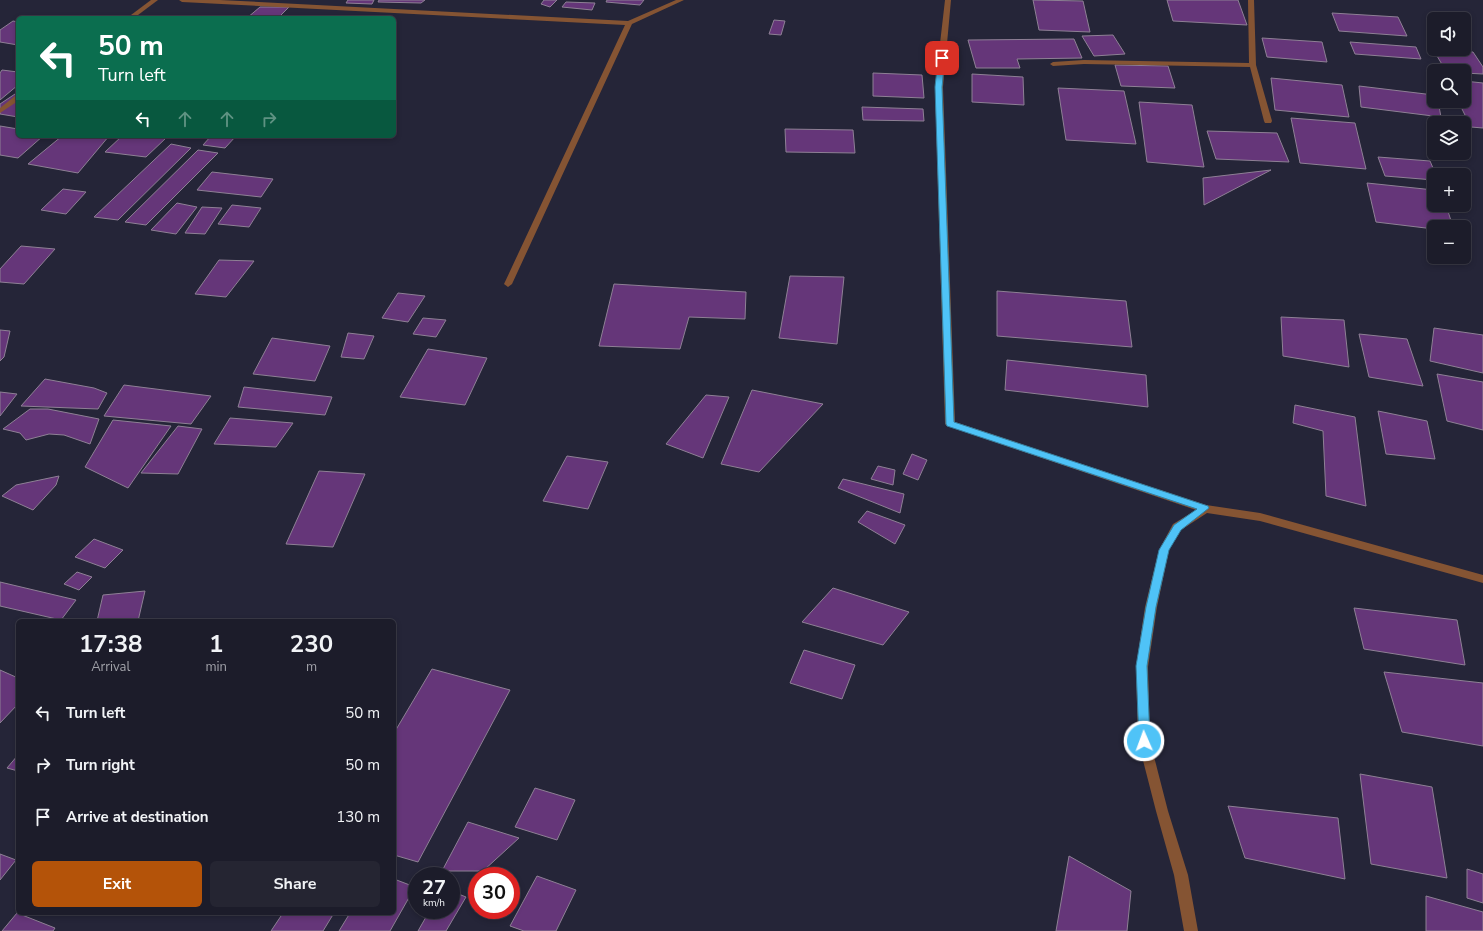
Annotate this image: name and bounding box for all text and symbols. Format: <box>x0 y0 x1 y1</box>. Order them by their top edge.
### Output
map controls <box>1427 12 1471 264</box>
button: sound <box>1427 12 1471 56</box>
text: 50 m <box>98 27 164 65</box>
icon: left <box>32 32 84 84</box>
pin <box>925 41 959 75</box>
icon: arrive <box>931 47 953 69</box>
text: Turn left <box>98 63 166 87</box>
button: search <box>1427 64 1471 108</box>
icon: left <box>132 108 154 130</box>
icon: ahead <box>174 108 196 130</box>
icon: ahead <box>216 108 238 130</box>
icon: right <box>258 108 280 130</box>
button: layers <box>1427 116 1471 160</box>
button: + <box>1427 168 1471 212</box>
button: − <box>1427 220 1471 264</box>
text: 17:38 <box>79 628 142 660</box>
text: 1 <box>209 628 223 660</box>
text: 230 <box>290 628 333 660</box>
text: Arrival <box>91 658 130 676</box>
text: min <box>205 658 227 676</box>
text: m <box>306 658 317 676</box>
icon: left <box>32 702 54 724</box>
text: Turn left <box>66 703 125 723</box>
text: 50 m <box>345 703 380 723</box>
position arrow <box>1123 720 1165 762</box>
icon: right <box>32 754 54 776</box>
text: Turn right <box>66 755 135 775</box>
text: 50 m <box>345 755 380 775</box>
icon: arrive <box>32 806 54 828</box>
text: Arrive at destination <box>66 807 209 827</box>
text: 130 m <box>336 807 380 827</box>
button: Exit <box>32 861 202 907</box>
button: Share <box>210 861 380 907</box>
speed limit sign: 30 <box>468 867 520 919</box>
text: 27 <box>422 874 446 901</box>
text: km/h <box>423 896 445 910</box>

